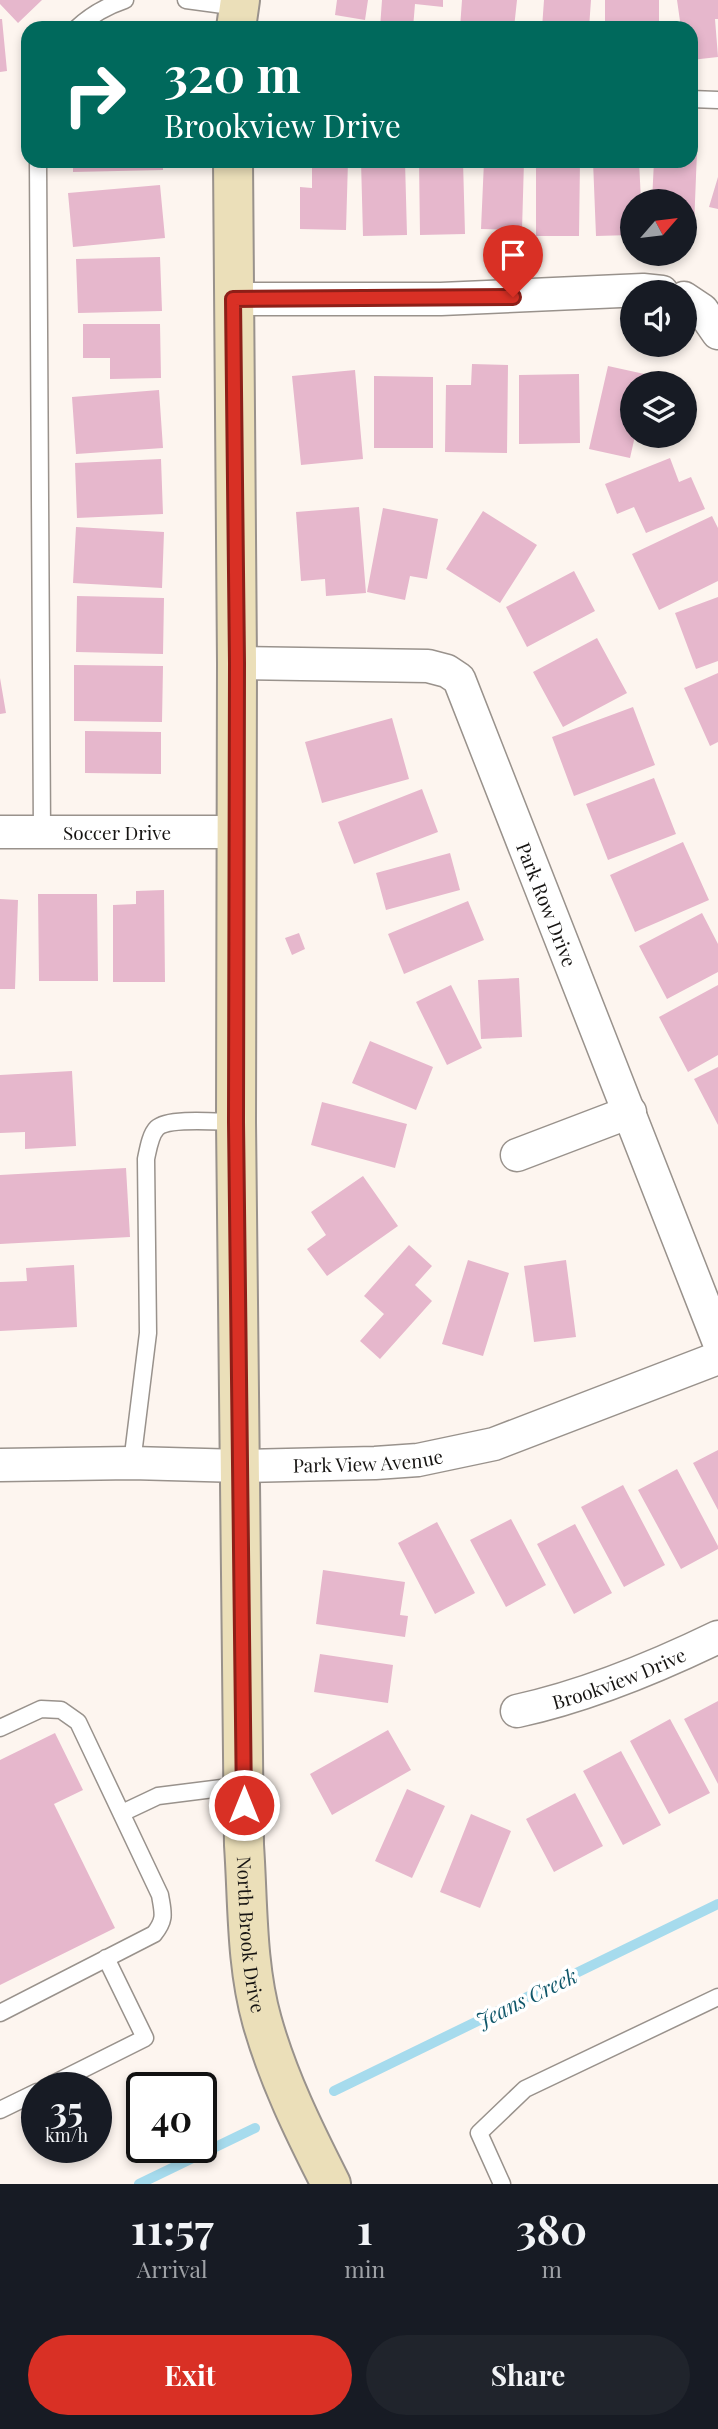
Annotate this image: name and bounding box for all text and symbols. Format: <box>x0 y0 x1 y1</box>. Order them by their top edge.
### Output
text: 320 m <box>164 40 301 105</box>
icon: right <box>49 49 140 140</box>
text: Brookview Drive <box>164 103 401 146</box>
north arrow <box>620 189 696 266</box>
map controls <box>620 189 697 448</box>
pin <box>483 225 543 297</box>
icon: arrive <box>494 236 532 274</box>
button: sound <box>620 280 697 357</box>
button: layers <box>620 371 697 448</box>
street label: Soccer Drive <box>63 819 171 845</box>
street label: Park Row Drive <box>511 838 583 970</box>
street label: Park View Avenue <box>292 1442 445 1478</box>
street label: Brookview Drive <box>549 1641 690 1715</box>
position arrow <box>207 1768 281 1842</box>
street label: North Brook Drive <box>232 1856 272 2015</box>
water label: Jeans Creek <box>471 1960 581 2034</box>
speed limit sign: 40 <box>126 2072 217 2163</box>
text: 35 <box>50 2085 83 2132</box>
text: km/h <box>45 2123 88 2147</box>
text: 11:57 <box>131 2200 214 2256</box>
text: 1 <box>357 2200 373 2256</box>
text: 380 <box>516 2200 587 2256</box>
text: Arrival <box>137 2253 208 2284</box>
text: min <box>344 2253 385 2284</box>
text: m <box>541 2253 562 2284</box>
button: Exit <box>28 2335 352 2415</box>
button: Share <box>366 2335 690 2415</box>

